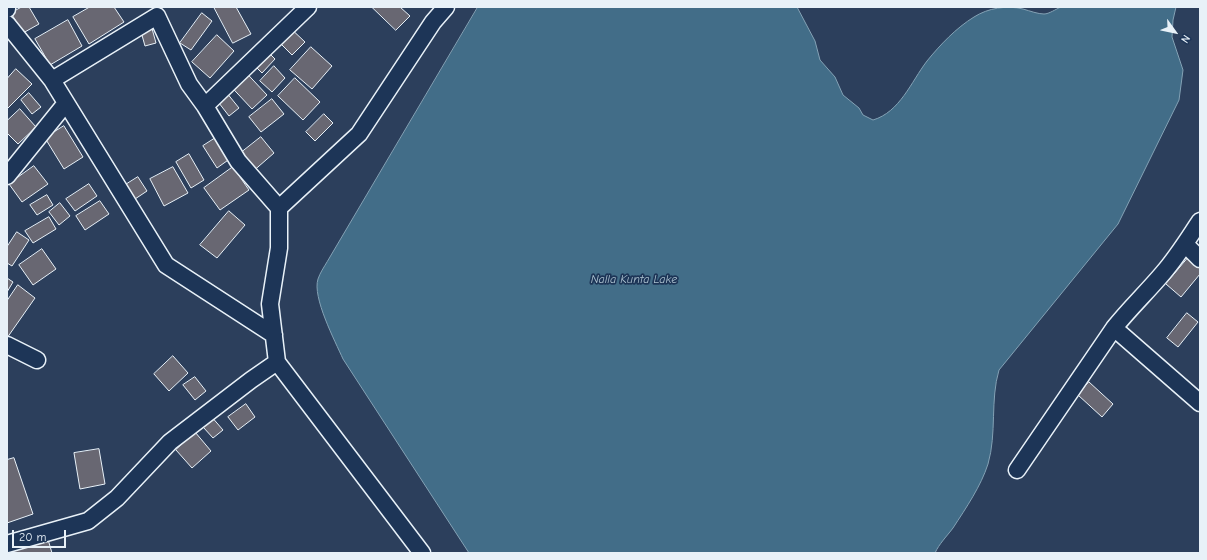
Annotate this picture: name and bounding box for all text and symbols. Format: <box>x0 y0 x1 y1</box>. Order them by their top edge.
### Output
north arrow <box>1155 12 1195 52</box>
text: N <box>1178 32 1193 45</box>
water label: Nalla Kunta Lake <box>591 273 677 287</box>
scale bar <box>14 522 68 548</box>
text: 20 m <box>19 530 47 544</box>

